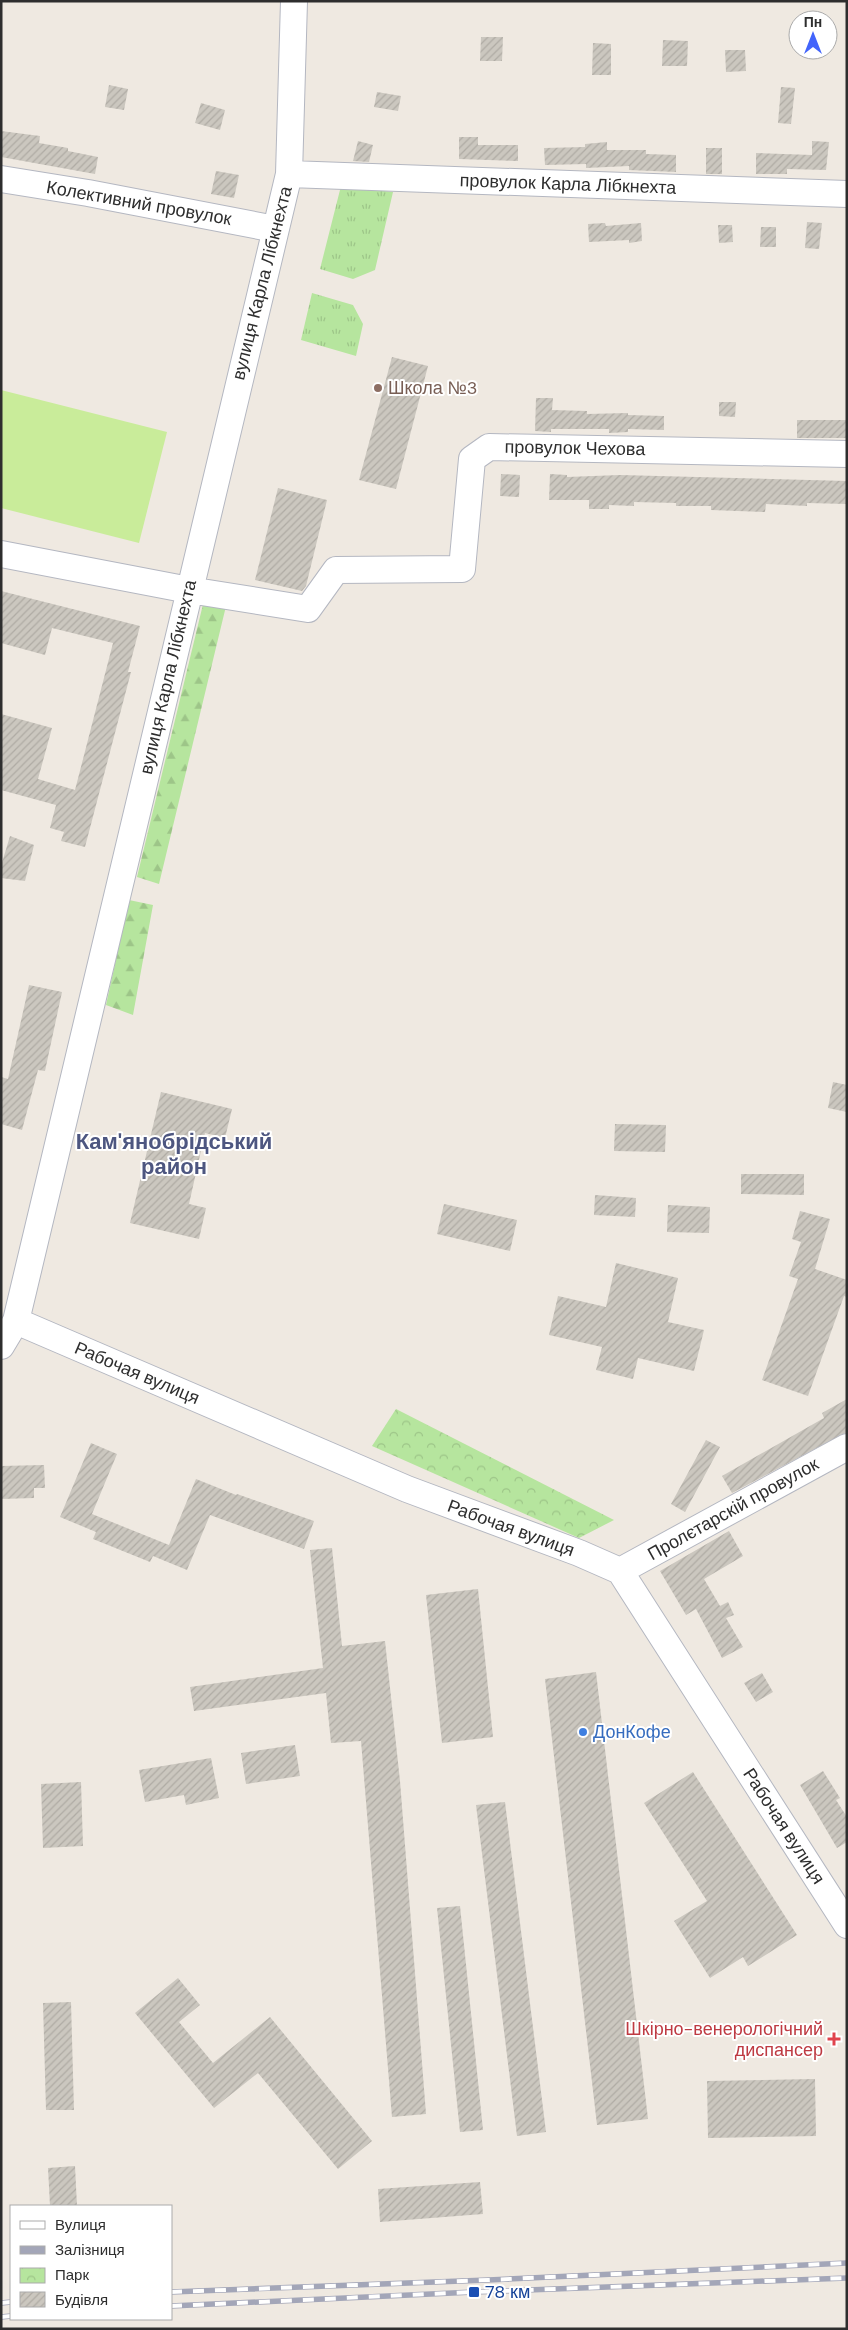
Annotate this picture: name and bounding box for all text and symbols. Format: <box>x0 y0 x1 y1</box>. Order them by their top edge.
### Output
north arrow <box>788 10 838 60</box>
text: Пн <box>804 13 822 31</box>
street label: провулок Карла Лібкнехта <box>459 168 678 200</box>
street label: Колективний провулок <box>45 175 234 231</box>
street label: вулиця Карла Лібкнехта <box>226 183 298 382</box>
place label: Школа №3 <box>388 376 477 400</box>
marker: Школа №3 <box>372 382 384 394</box>
street label: провулок Чехова <box>504 435 647 461</box>
street label: вулиця Карла Лібкнехта <box>134 577 202 777</box>
district label: Кам'янобрідський район <box>76 1127 272 1181</box>
street label: Рабочая вулиця <box>71 1336 203 1410</box>
street label: Пролєтарскій провулок <box>643 1452 823 1566</box>
street label: Рабочая вулиця <box>444 1494 578 1562</box>
place label: ДонКофе <box>593 1720 671 1744</box>
marker: ДонКофе <box>577 1726 589 1738</box>
street label: Рабочая вулиця <box>738 1763 830 1889</box>
place label: Шкірно-венерологічний диспансер <box>625 2017 823 2062</box>
marker: Шкірно-венерологічний диспансер <box>827 2032 841 2046</box>
legend <box>10 2205 172 2320</box>
text: Вулиця <box>55 2215 106 2235</box>
text: Залізниця <box>55 2240 125 2260</box>
text: Парк <box>55 2265 89 2285</box>
place label: 78 км <box>485 2280 530 2304</box>
marker: 78 км <box>467 2285 481 2299</box>
text: Будівля <box>55 2290 108 2310</box>

